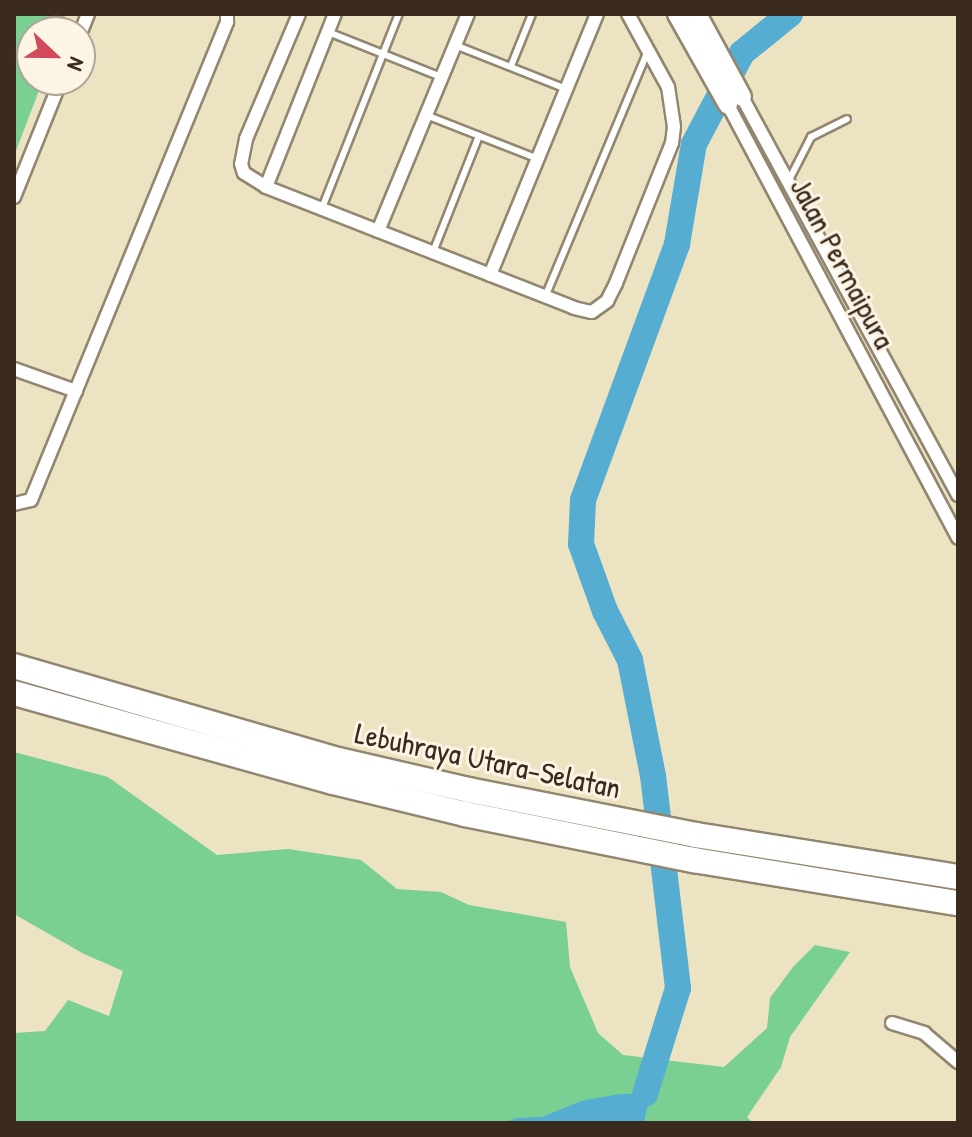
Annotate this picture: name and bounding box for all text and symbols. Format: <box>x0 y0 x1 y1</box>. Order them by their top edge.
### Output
north arrow <box>16 16 96 96</box>
text: N <box>60 53 93 75</box>
street label: Jalan Permaipura <box>783 172 903 354</box>
street label: Lebuhraya Utara–Selatan <box>352 714 624 806</box>

